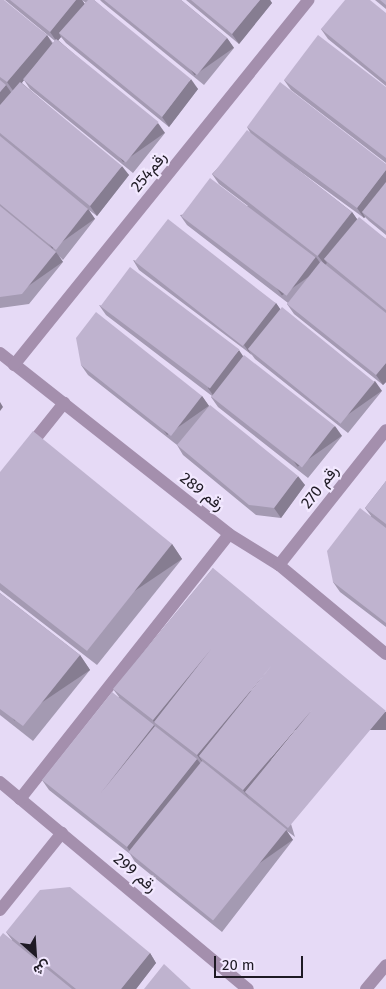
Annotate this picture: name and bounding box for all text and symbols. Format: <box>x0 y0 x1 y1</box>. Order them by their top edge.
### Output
street label: رقم254 <box>127 148 171 196</box>
street label: رقم 270 <box>297 462 343 512</box>
street label: رقم 289 <box>176 469 228 515</box>
street label: رقم 299 <box>109 849 161 897</box>
north arrow <box>10 929 60 979</box>
scale bar <box>216 946 305 978</box>
text: 20 m <box>222 956 255 974</box>
text: ش <box>31 957 53 979</box>

